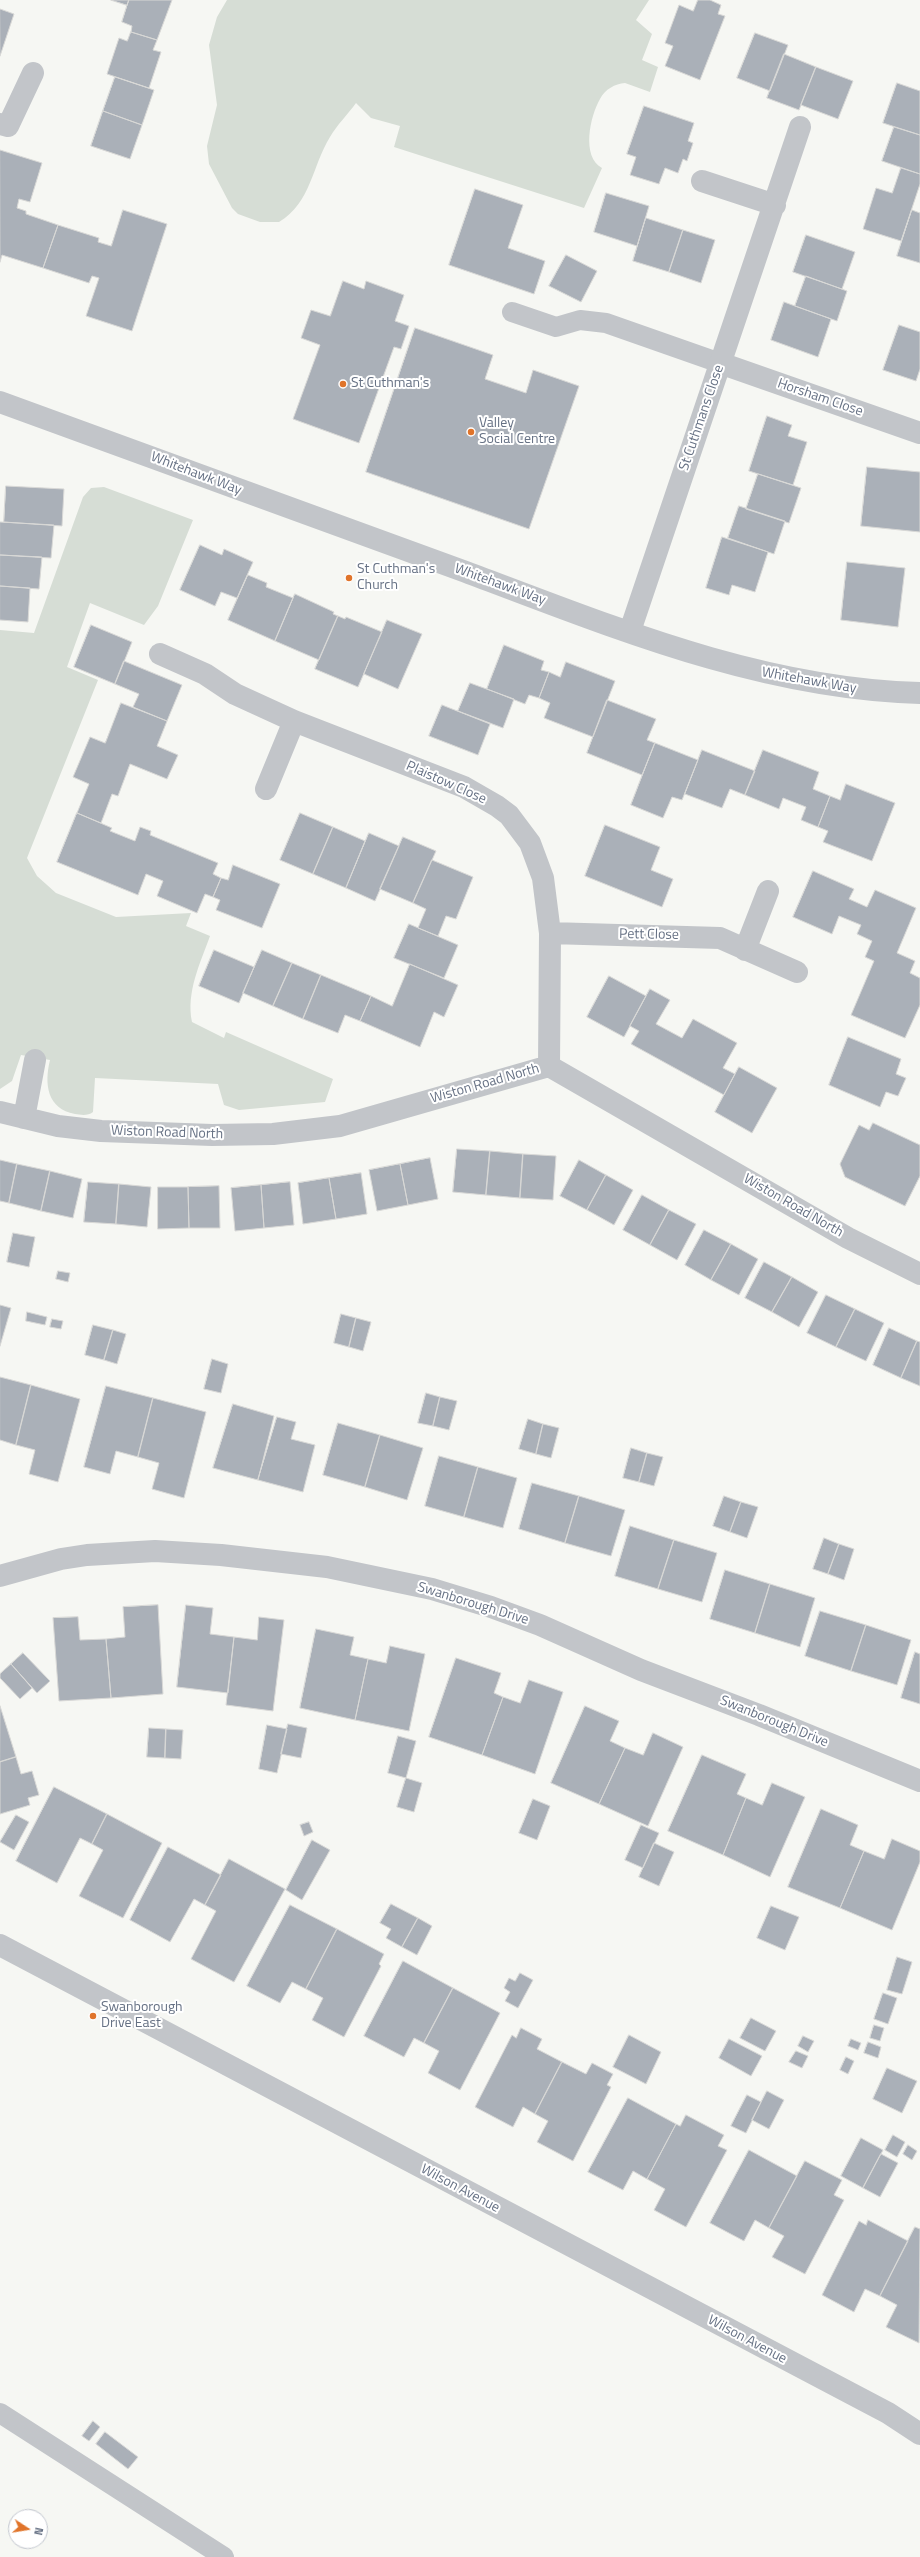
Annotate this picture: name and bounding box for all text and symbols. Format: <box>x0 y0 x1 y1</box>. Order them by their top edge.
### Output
street label: St Cuthmans Close <box>676 363 728 473</box>
place label: St Cuthman's <box>351 376 429 392</box>
street label: Horsham Close <box>775 376 865 420</box>
marker: St Cuthman's <box>338 379 348 389</box>
place label: Valley Social Centre <box>479 416 555 448</box>
marker: Valley Social Centre <box>466 427 476 437</box>
street label: Whitehawk Way <box>148 449 244 499</box>
street label: Whitehawk Way <box>452 561 548 609</box>
place label: St Cuthman's Church <box>357 562 435 594</box>
marker: St Cuthman's Church <box>344 573 354 583</box>
street label: Whitehawk Way <box>760 664 858 698</box>
street label: Plaistow Close <box>403 758 489 808</box>
street label: Pett Close <box>619 926 679 944</box>
street label: Wiston Road North <box>429 1060 541 1108</box>
street label: Wiston Road North <box>111 1123 223 1143</box>
street label: Wiston Road North <box>740 1171 846 1241</box>
street label: Swanborough Drive <box>415 1579 531 1629</box>
street label: Swanborough Drive <box>717 1693 831 1751</box>
place label: Swanborough Drive East <box>101 2000 183 2032</box>
marker: Swanborough Drive East <box>88 2011 98 2021</box>
street label: Wilson Avenue <box>418 2161 502 2217</box>
street label: Wilson Avenue <box>705 2312 789 2368</box>
north arrow <box>8 2509 48 2549</box>
text: N <box>30 2526 47 2537</box>

